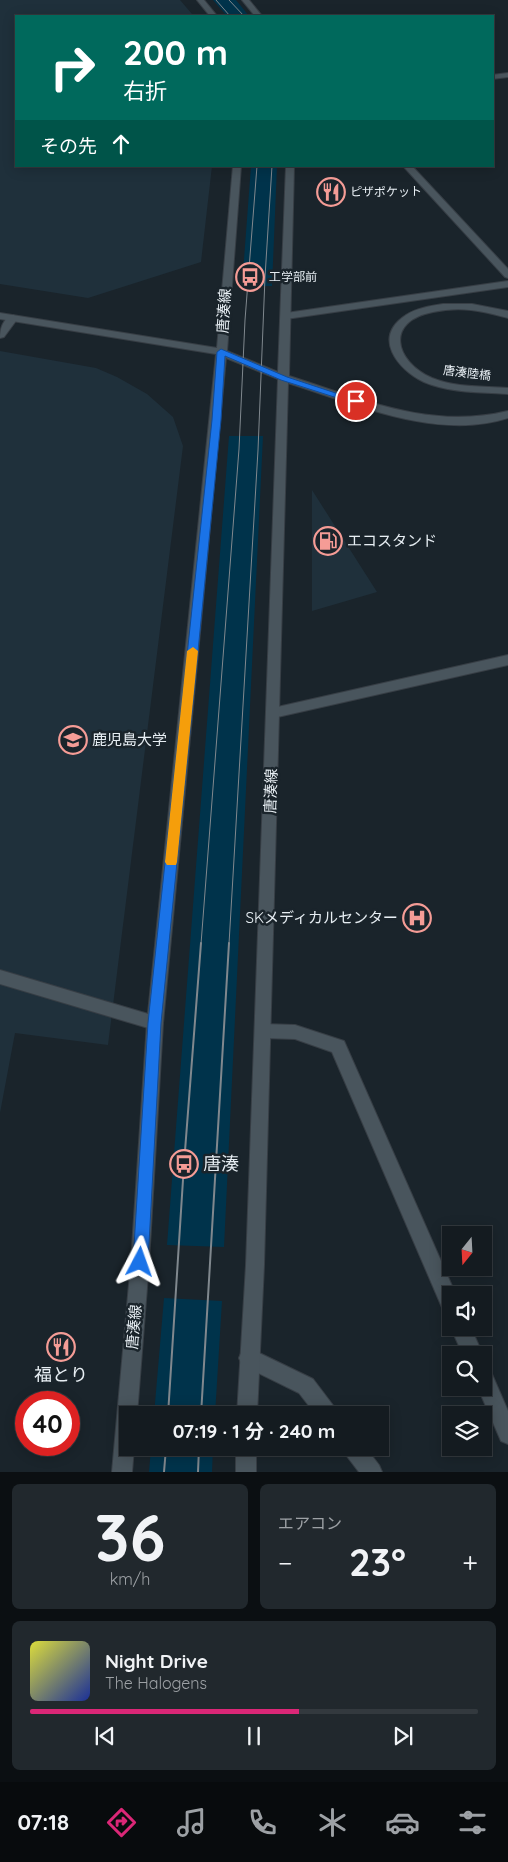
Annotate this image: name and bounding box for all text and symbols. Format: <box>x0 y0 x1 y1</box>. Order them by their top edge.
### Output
text: 200 m <box>123 30 228 74</box>
icon: right <box>40 35 105 100</box>
text: 右折 <box>123 77 167 105</box>
icon: ahead <box>107 130 135 158</box>
text: その先 <box>40 134 97 158</box>
restaurant icon: ピザポケット <box>316 177 346 207</box>
place label: ピザポケット <box>350 184 422 199</box>
bus stop icon: 工学部前 <box>235 262 265 292</box>
place label: 工学部前 <box>269 269 317 284</box>
street label: 唐湊線 <box>212 288 235 334</box>
street label: 唐湊陸橋 <box>442 362 492 383</box>
pin <box>335 380 377 422</box>
icon: arrive <box>342 387 370 415</box>
fuel station icon: エコスタンド <box>313 526 343 556</box>
place label: エコスタンド <box>347 531 437 550</box>
school or university icon: 鹿児島大学 <box>58 725 88 755</box>
place label: 鹿児島大学 <box>92 730 167 749</box>
street label: 唐湊線 <box>260 768 281 814</box>
hospital icon: SKメディカルセンター <box>402 903 432 933</box>
place label: SKメディカルセンター <box>245 908 398 927</box>
bus stop icon: 唐湊 <box>169 1149 199 1179</box>
place label: 唐湊 <box>203 1152 239 1175</box>
north arrow <box>442 1226 492 1276</box>
map controls <box>442 1226 492 1456</box>
position arrow <box>113 1235 165 1287</box>
button: sound <box>442 1286 492 1336</box>
street label: 唐湊線 <box>122 1304 145 1350</box>
restaurant icon: 福とり <box>46 1332 76 1362</box>
button: search <box>442 1346 492 1396</box>
place label: 福とり <box>34 1363 88 1386</box>
speed limit sign: 40 <box>15 1391 80 1456</box>
button: layers <box>442 1406 492 1456</box>
text: 07:19 · 1 分 · 240 m <box>173 1419 335 1443</box>
text: 36 <box>95 1496 165 1577</box>
text: エアコン <box>278 1513 342 1533</box>
text: 23° <box>349 1538 406 1586</box>
text: − <box>278 1545 293 1580</box>
text: + <box>462 1545 478 1580</box>
text: km/h <box>110 1569 150 1589</box>
text: Night Drive <box>105 1649 208 1673</box>
text: The Halogens <box>105 1673 207 1693</box>
icon: previous <box>91 1722 119 1750</box>
icon: pause <box>240 1722 268 1750</box>
icon: next <box>389 1722 417 1750</box>
icon: directions <box>104 1805 139 1840</box>
icon: music <box>174 1805 209 1840</box>
icon: phone <box>245 1805 280 1840</box>
icon: climate <box>315 1805 350 1840</box>
icon: car <box>385 1805 420 1840</box>
icon: filters <box>455 1805 490 1840</box>
text: 07:18 <box>18 1808 69 1836</box>

